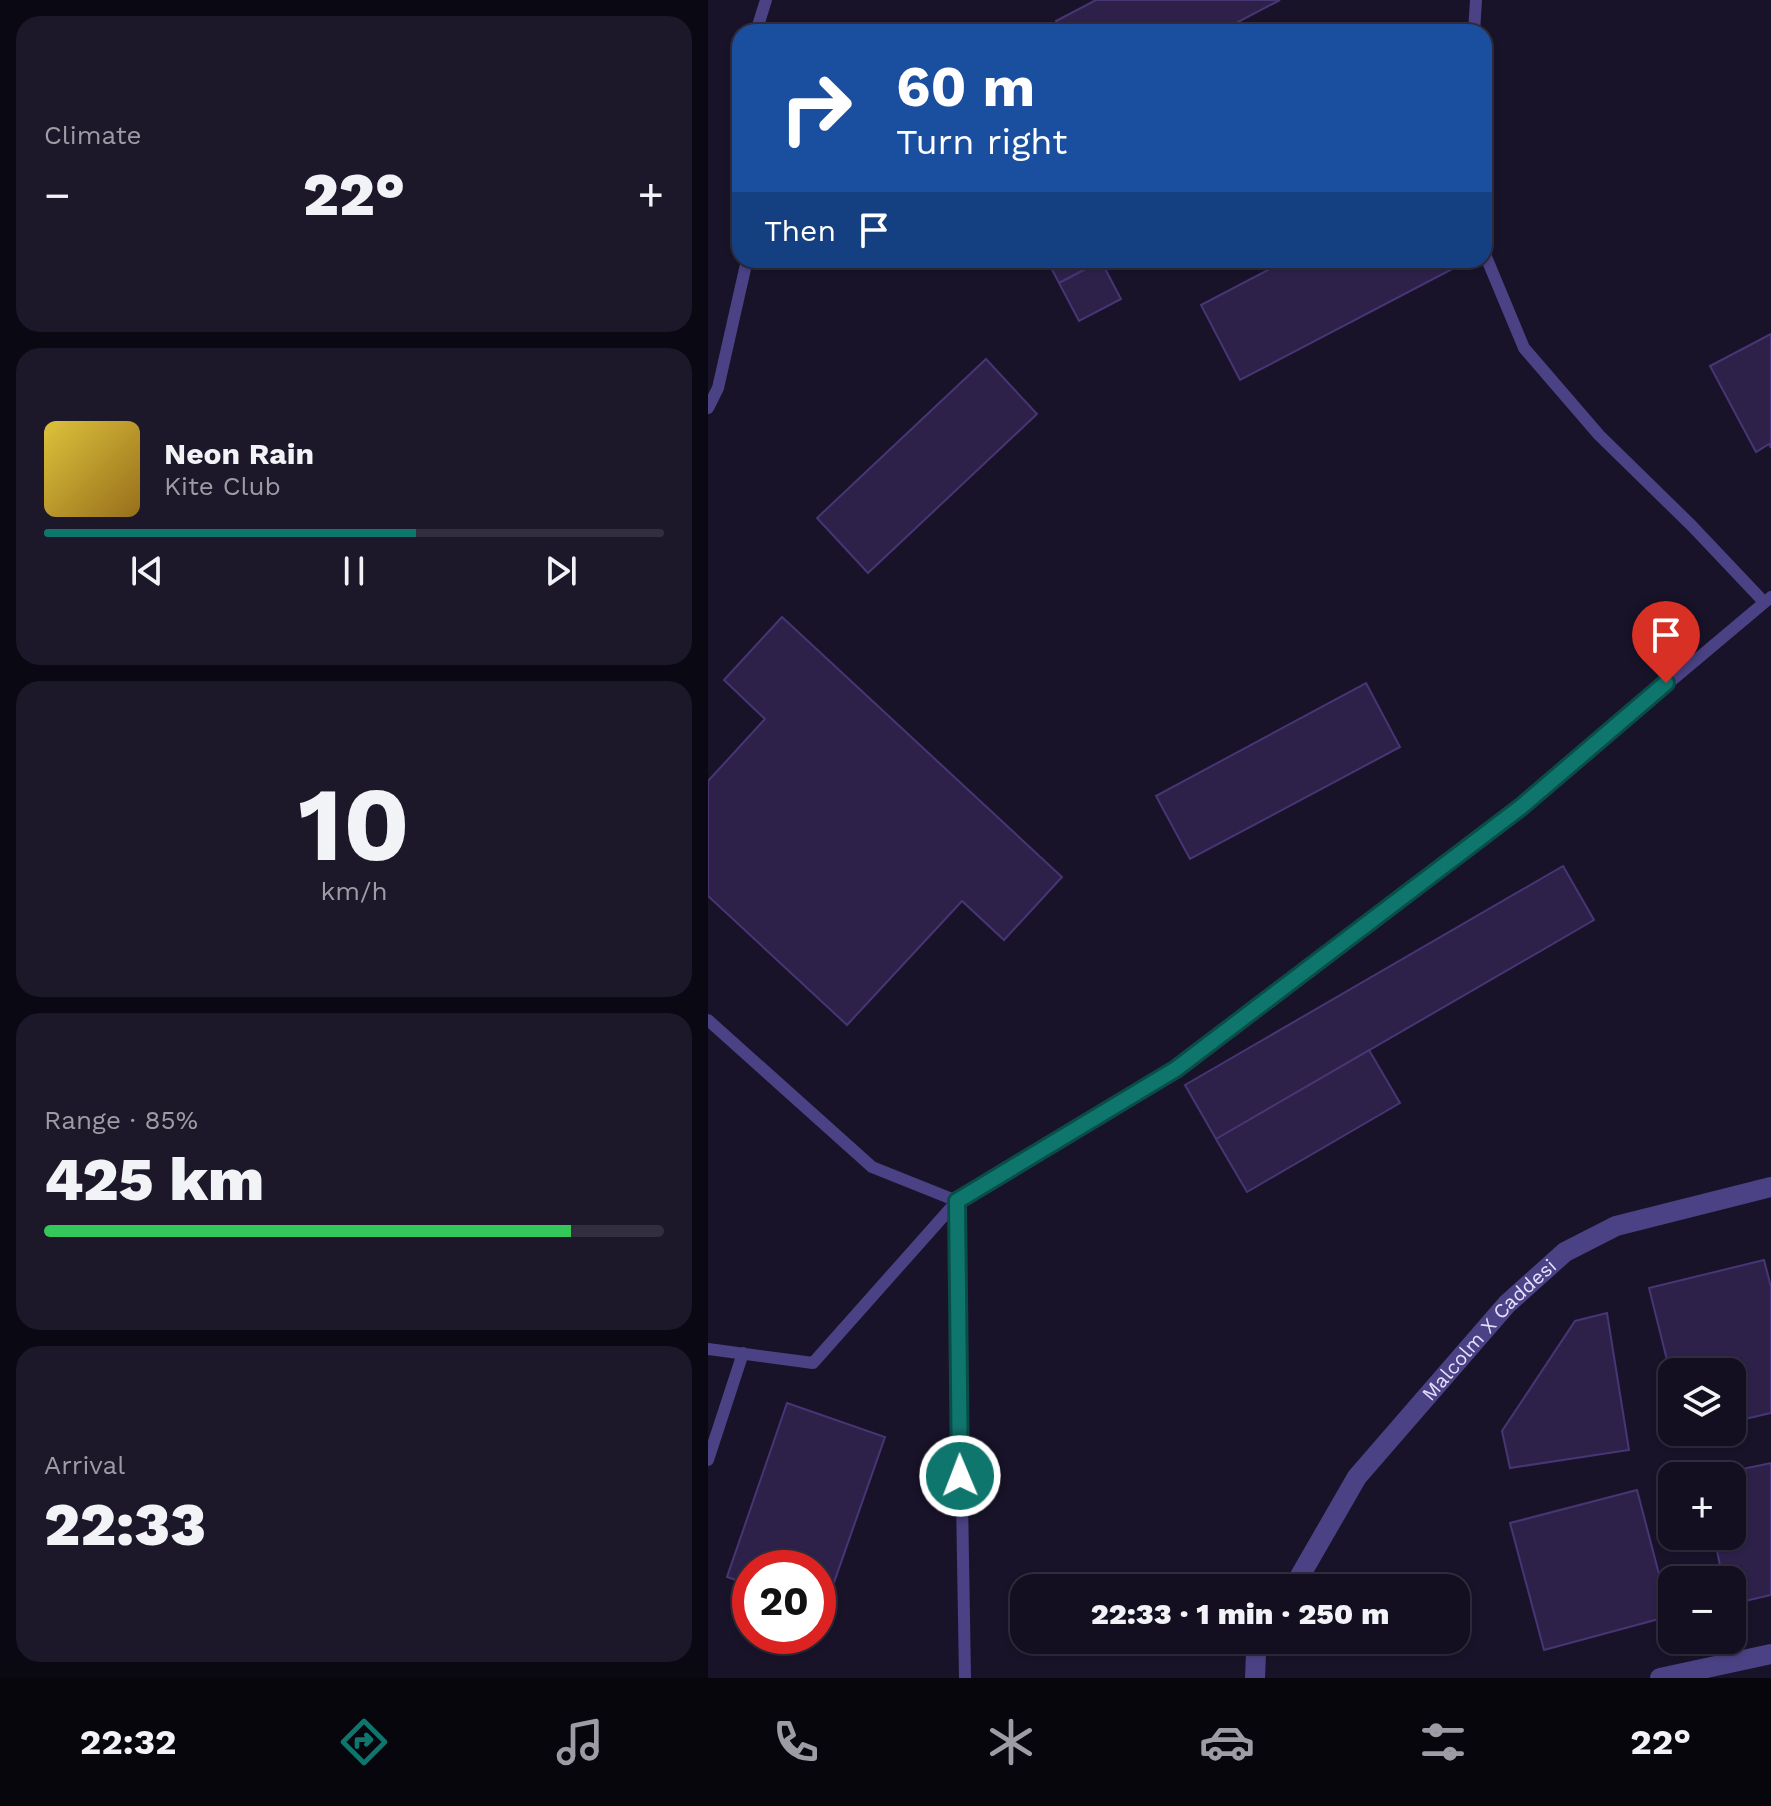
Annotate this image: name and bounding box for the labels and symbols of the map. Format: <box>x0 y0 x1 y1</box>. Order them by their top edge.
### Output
pin <box>1632 601 1700 683</box>
street label: Malcolm X Caddesi <box>1417 1254 1561 1405</box>
position arrow <box>918 1434 1002 1518</box>
speed limit sign: 20 <box>732 1550 836 1654</box>

